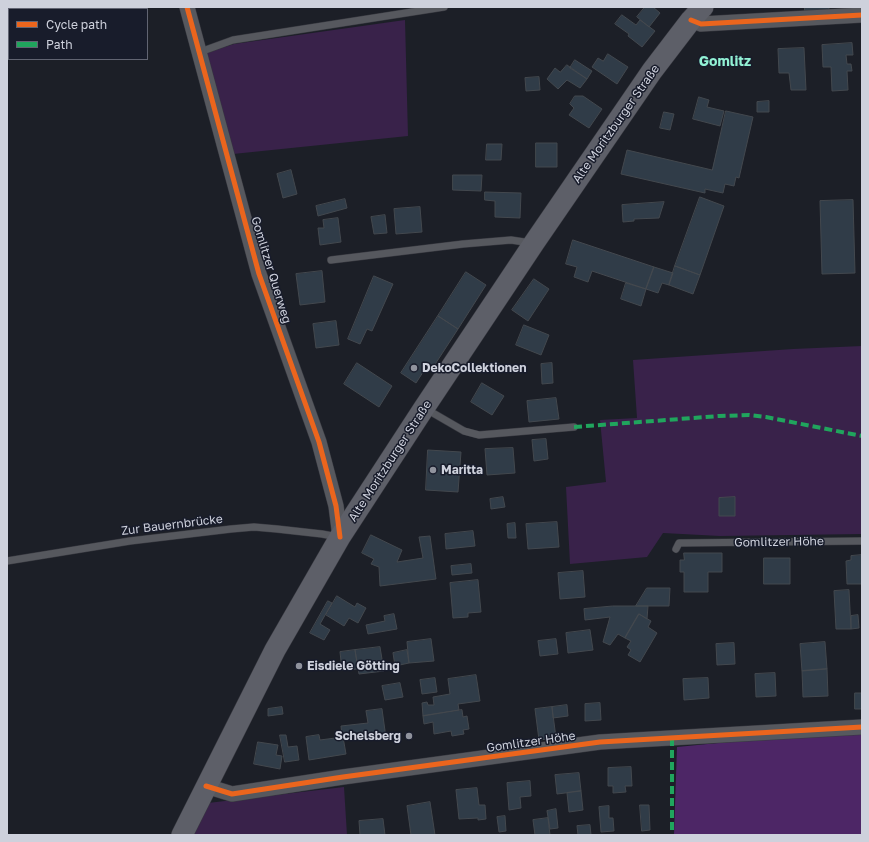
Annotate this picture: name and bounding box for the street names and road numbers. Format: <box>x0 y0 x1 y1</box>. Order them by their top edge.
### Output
street label: Alte Moritzburger Straße <box>570 62 662 186</box>
street label: Gomlitzer Querweg <box>248 215 294 325</box>
street label: Alte Moritzburger Straße <box>345 398 435 524</box>
street label: Zur Bauernbrücke <box>120 512 224 538</box>
street label: Gomlitzer Höhe <box>734 534 824 550</box>
street label: Gomlitzer Höhe <box>486 729 576 755</box>

